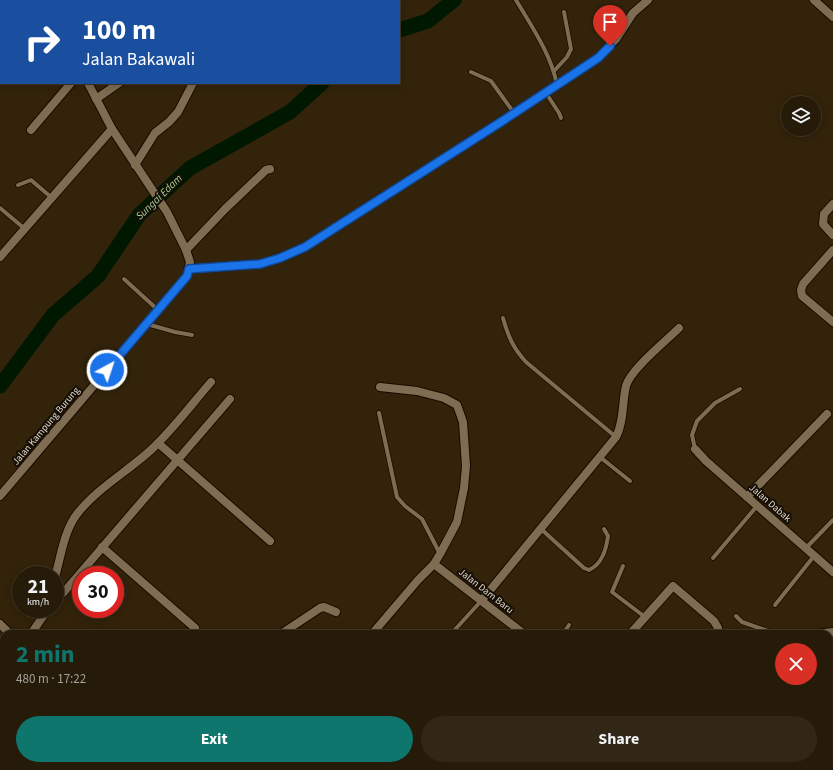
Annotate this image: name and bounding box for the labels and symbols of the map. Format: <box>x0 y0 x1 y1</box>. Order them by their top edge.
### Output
pin <box>593 5 627 46</box>
water label: Sungai Edam <box>132 171 186 223</box>
position arrow <box>86 349 128 391</box>
street label: Jalan Kampung Burung <box>9 384 83 468</box>
street label: Jalan Dabak <box>746 481 794 525</box>
street label: Jalan Dam Baru <box>456 565 516 617</box>
speed limit sign: 30 <box>72 566 124 618</box>

